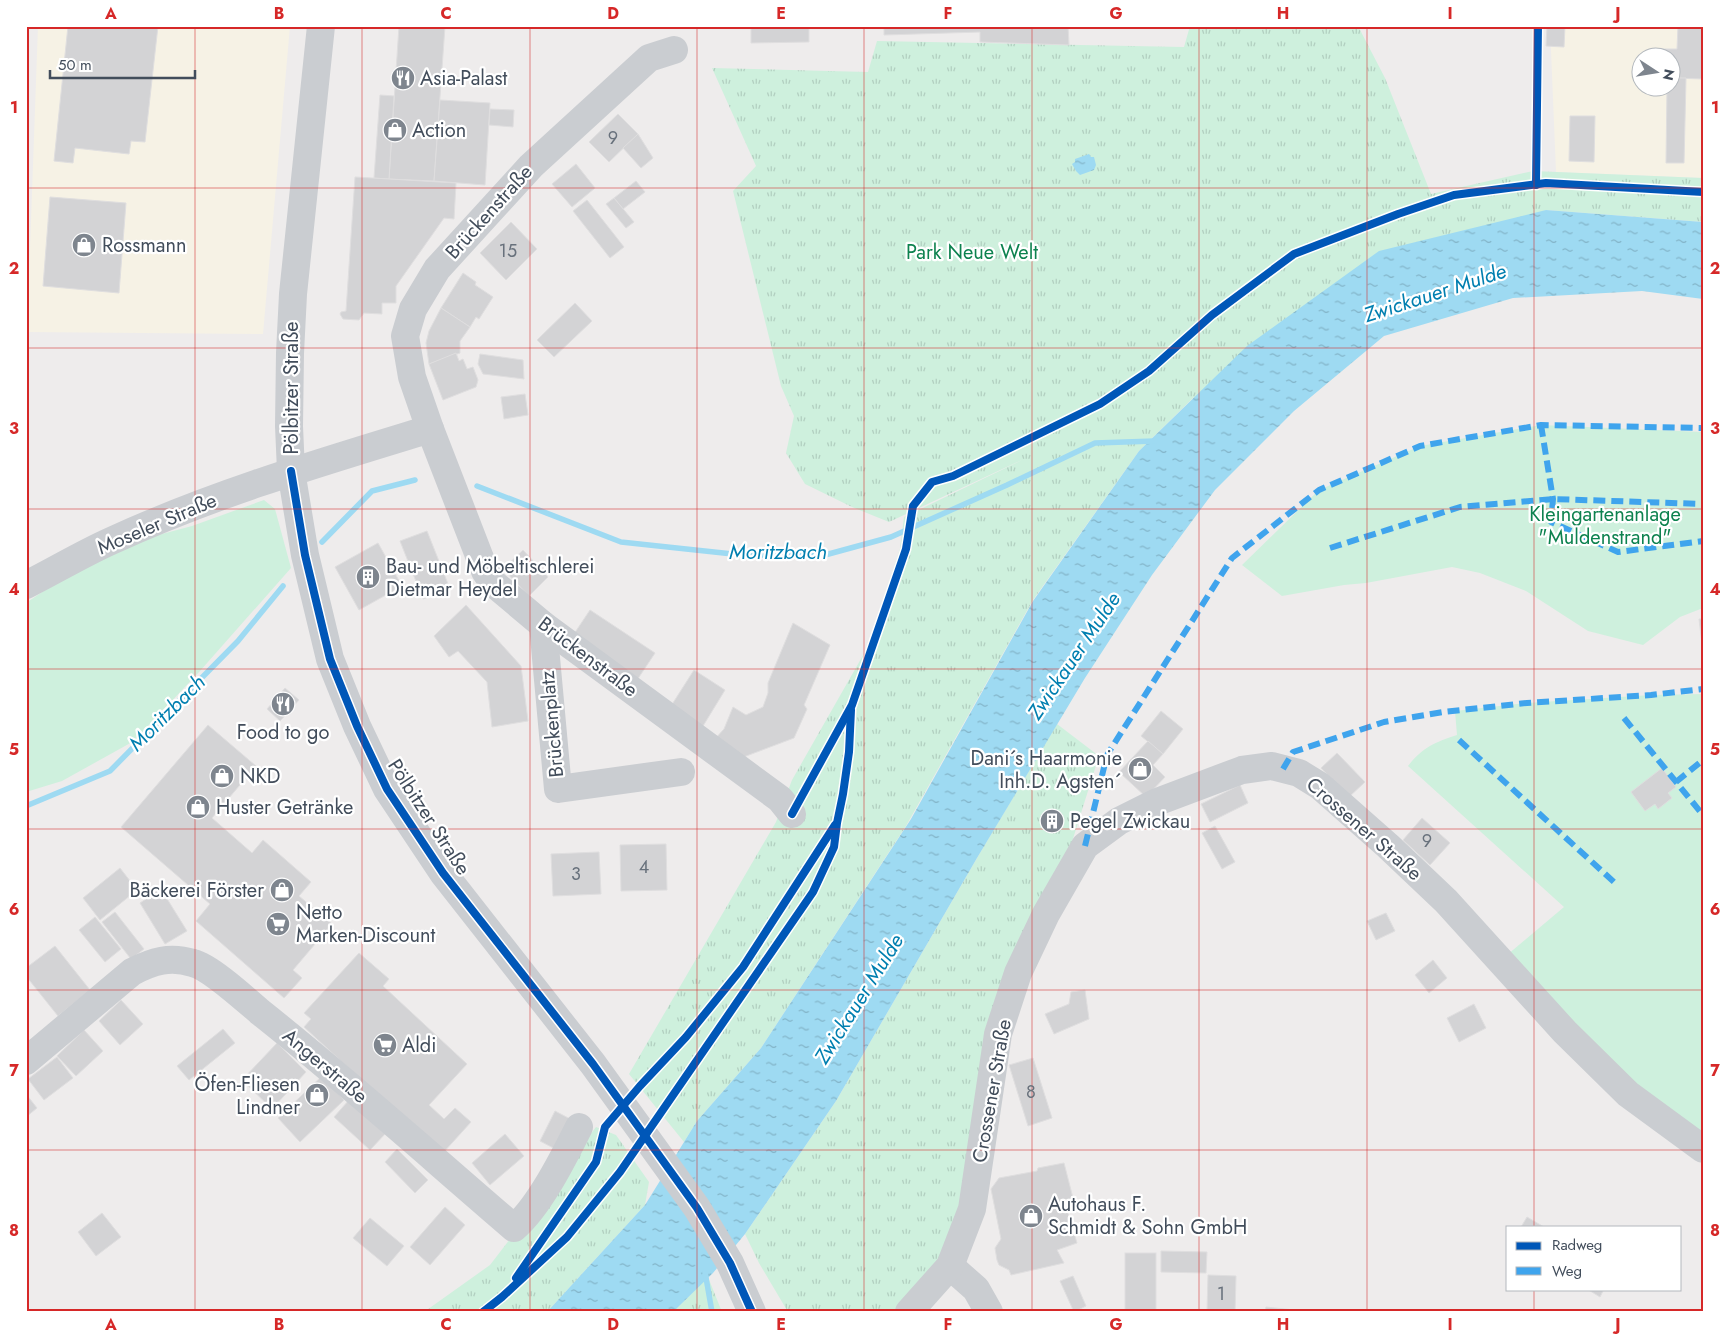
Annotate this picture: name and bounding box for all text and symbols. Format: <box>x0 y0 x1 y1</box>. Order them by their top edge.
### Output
text: A <box>104 2 117 25</box>
text: B <box>274 2 284 25</box>
text: C <box>440 2 452 25</box>
text: D <box>607 2 619 25</box>
text: E <box>776 2 786 25</box>
text: F <box>944 2 952 25</box>
text: G <box>1109 2 1123 25</box>
text: H <box>1277 2 1289 25</box>
text: I <box>1447 2 1453 25</box>
text: J <box>1612 2 1621 25</box>
scale bar <box>50 48 195 80</box>
north arrow <box>1632 48 1682 98</box>
text: 50 m <box>58 54 92 76</box>
place label: Asia-Palast <box>420 64 508 93</box>
restaurant icon: Asia-Palast <box>390 65 416 91</box>
text: N <box>1658 67 1680 82</box>
text: 1 <box>10 96 18 119</box>
text: 1 <box>1711 96 1719 119</box>
place label: Action <box>412 116 466 145</box>
shop icon: Action <box>382 117 408 143</box>
house number: 9 <box>608 125 618 151</box>
street label: Brückenstraße <box>439 158 539 266</box>
place label: Rossmann <box>102 231 186 260</box>
shop icon: Rossmann <box>71 232 97 258</box>
house number: 15 <box>499 238 517 264</box>
park label: Park Neue Welt <box>906 238 1038 267</box>
water label: Zwickauer Mulde <box>1359 256 1511 330</box>
text: 2 <box>9 257 19 280</box>
text: 2 <box>1710 257 1720 280</box>
street label: Pölbitzer Straße <box>277 321 306 455</box>
text: 3 <box>9 417 19 440</box>
text: 3 <box>1710 417 1720 440</box>
street label: Moseler Straße <box>93 486 221 562</box>
park label: Kleingartenanlage "Muldenstrand" <box>1529 500 1681 552</box>
water label: Moritzbach <box>729 537 827 567</box>
place label: Bau- und Möbeltischlerei Dietmar Heydel <box>386 552 594 604</box>
building icon: Bau- und Möbeltischlerei Dietmar Heydel <box>355 564 381 590</box>
text: 4 <box>8 578 20 601</box>
text: 4 <box>1709 578 1721 601</box>
water label: Zwickauer Mulde <box>1020 586 1128 727</box>
street label: Brückenstraße <box>532 610 644 704</box>
water label: Moritzbach <box>122 668 212 758</box>
street label: Brückenplatz <box>533 669 571 779</box>
restaurant icon: Food to go <box>270 691 296 717</box>
place label: Food to go <box>237 718 329 747</box>
text: 5 <box>9 738 19 761</box>
text: 5 <box>1710 738 1720 761</box>
place label: Dani´s Haarmonie Inh.D. Agsten´ <box>971 744 1122 796</box>
street label: Pölbitzer Straße <box>381 753 477 881</box>
shop icon: Dani´s Haarmonie Inh.D. Agsten´ <box>1127 756 1153 782</box>
place label: NKD <box>240 762 280 791</box>
shop icon: NKD <box>209 763 235 789</box>
street label: Crossener Straße <box>1300 770 1428 888</box>
place label: Huster Getränke <box>216 793 353 822</box>
shop icon: Huster Getränke <box>185 794 211 820</box>
place label: Pegel Zwickau <box>1070 807 1190 836</box>
building icon: Pegel Zwickau <box>1039 808 1065 834</box>
house number: 9 <box>1422 828 1432 854</box>
house number: 4 <box>639 854 649 880</box>
house number: 3 <box>571 861 581 887</box>
place label: Bäckerei Förster <box>130 876 264 905</box>
shop icon: Bäckerei Förster <box>269 877 295 903</box>
text: 6 <box>9 898 19 921</box>
place label: Netto Marken-Discount <box>296 898 436 950</box>
text: 6 <box>1710 898 1720 921</box>
supermarket icon: Netto Marken-Discount <box>265 911 291 937</box>
water label: Zwickauer Mulde <box>807 928 911 1071</box>
street label: Crossener Straße <box>965 1017 1019 1165</box>
street label: Angerstraße <box>276 1022 374 1110</box>
place label: Aldi <box>402 1031 436 1060</box>
supermarket icon: Aldi <box>372 1032 398 1058</box>
text: 7 <box>9 1059 19 1082</box>
text: 7 <box>1710 1059 1720 1082</box>
place label: Öfen-Fliesen Lindner <box>195 1070 300 1122</box>
house number: 8 <box>1026 1079 1036 1105</box>
shop icon: Öfen-Fliesen Lindner <box>304 1082 330 1108</box>
place label: Autohaus F. Schmidt & Sohn GmbH <box>1048 1190 1247 1242</box>
shop icon: Autohaus F. Schmidt & Sohn GmbH <box>1018 1203 1044 1229</box>
text: 8 <box>9 1219 19 1242</box>
text: 8 <box>1710 1219 1720 1242</box>
legend <box>1506 1226 1682 1290</box>
text: Radweg <box>1552 1234 1602 1256</box>
text: Weg <box>1552 1260 1582 1282</box>
house number: 1 <box>1217 1281 1225 1307</box>
text: A <box>104 1313 117 1336</box>
text: B <box>274 1313 284 1336</box>
text: C <box>440 1313 452 1336</box>
text: D <box>607 1313 619 1336</box>
text: E <box>776 1313 786 1336</box>
text: F <box>944 1313 952 1336</box>
text: G <box>1109 1313 1123 1336</box>
text: H <box>1277 1313 1289 1336</box>
text: I <box>1447 1313 1453 1336</box>
text: J <box>1612 1313 1621 1336</box>

